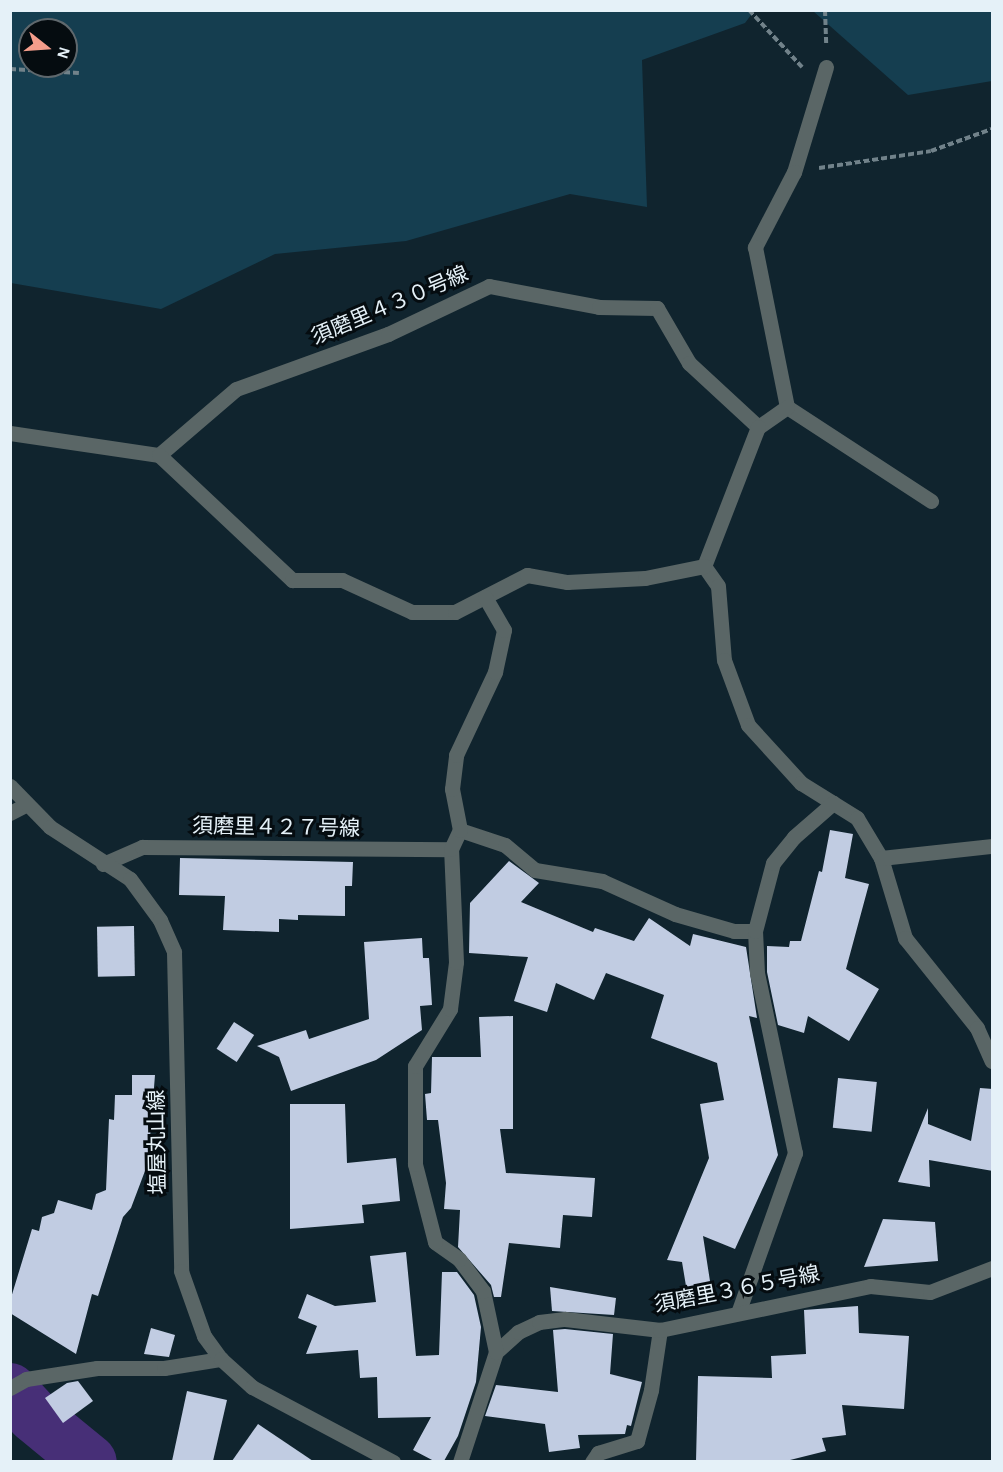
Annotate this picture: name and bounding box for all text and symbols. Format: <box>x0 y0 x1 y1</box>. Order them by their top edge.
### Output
north arrow <box>18 18 78 78</box>
text: N <box>54 45 73 60</box>
street label: 須磨里４３０号線 <box>308 262 472 350</box>
street label: 須磨里４２７号線 <box>192 814 360 842</box>
street label: 塩屋丸山線 <box>144 1089 172 1195</box>
street label: 須磨里３６５号線 <box>652 1262 822 1318</box>

